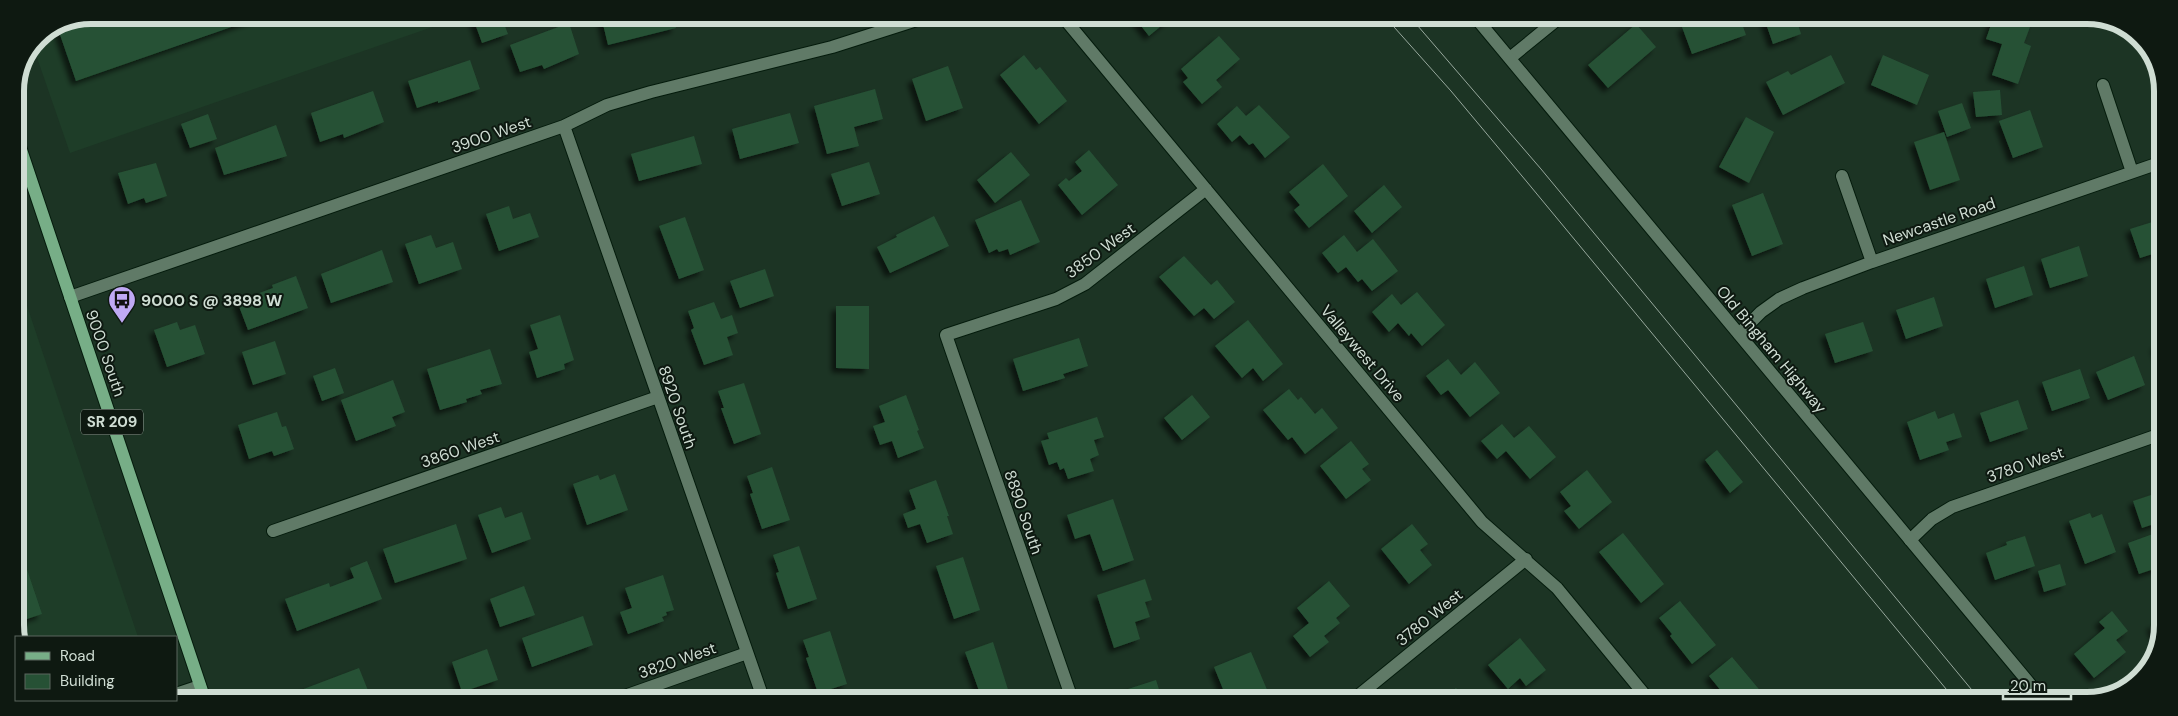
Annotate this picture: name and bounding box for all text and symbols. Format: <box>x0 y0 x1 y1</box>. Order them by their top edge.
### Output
street label: 3900 West <box>449 111 534 158</box>
street label: Newcastle Road <box>1880 192 1998 251</box>
street label: 3850 West <box>1061 218 1140 283</box>
street label: Old Bingham Highway <box>1712 281 1831 418</box>
bus stop icon: 9000 S @ 3898 W <box>107 285 137 324</box>
place label: 9000 S @ 3898 W <box>141 290 282 311</box>
street label: Valleywest Drive <box>1316 300 1409 406</box>
street label: 9000 South <box>81 307 130 399</box>
street label: 8920 South <box>653 363 702 452</box>
road number: SR 209 <box>81 410 143 434</box>
street label: 3860 West <box>418 426 502 473</box>
street label: 3780 West <box>1984 442 2066 487</box>
street label: 8890 South <box>999 467 1048 557</box>
street label: 3780 West <box>1392 584 1467 651</box>
legend <box>15 636 178 701</box>
street label: 3820 West <box>636 637 719 684</box>
text: Road <box>60 646 95 666</box>
scale bar <box>2003 668 2070 700</box>
text: Building <box>60 671 115 691</box>
text: 20 m <box>2010 676 2046 696</box>

